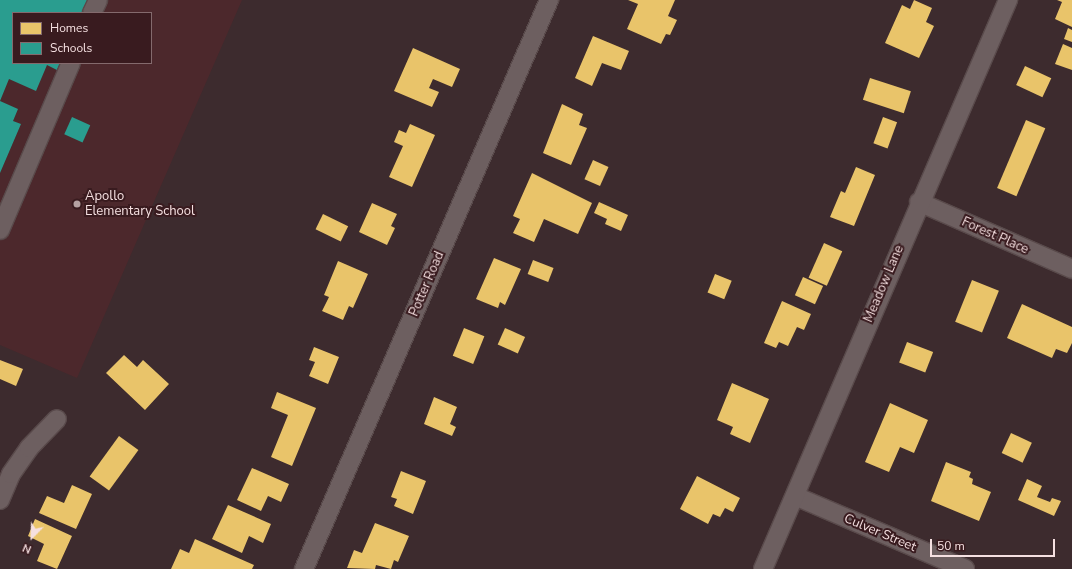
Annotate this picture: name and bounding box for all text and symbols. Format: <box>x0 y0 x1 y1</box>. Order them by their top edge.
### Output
legend <box>12 12 152 64</box>
text: Homes <box>50 20 88 36</box>
text: Schools <box>50 40 92 56</box>
place label: Apollo Elementary School <box>85 189 195 220</box>
marker: Apollo Elementary School <box>72 199 82 209</box>
street label: Forest Place <box>959 214 1031 258</box>
street label: Meadow Lane <box>861 243 907 325</box>
street label: Potter Road <box>406 249 448 319</box>
street label: Culver Street <box>842 511 918 555</box>
north arrow <box>12 517 52 557</box>
scale bar <box>932 531 1057 557</box>
text: 50 m <box>937 538 965 554</box>
text: N <box>20 540 34 557</box>

